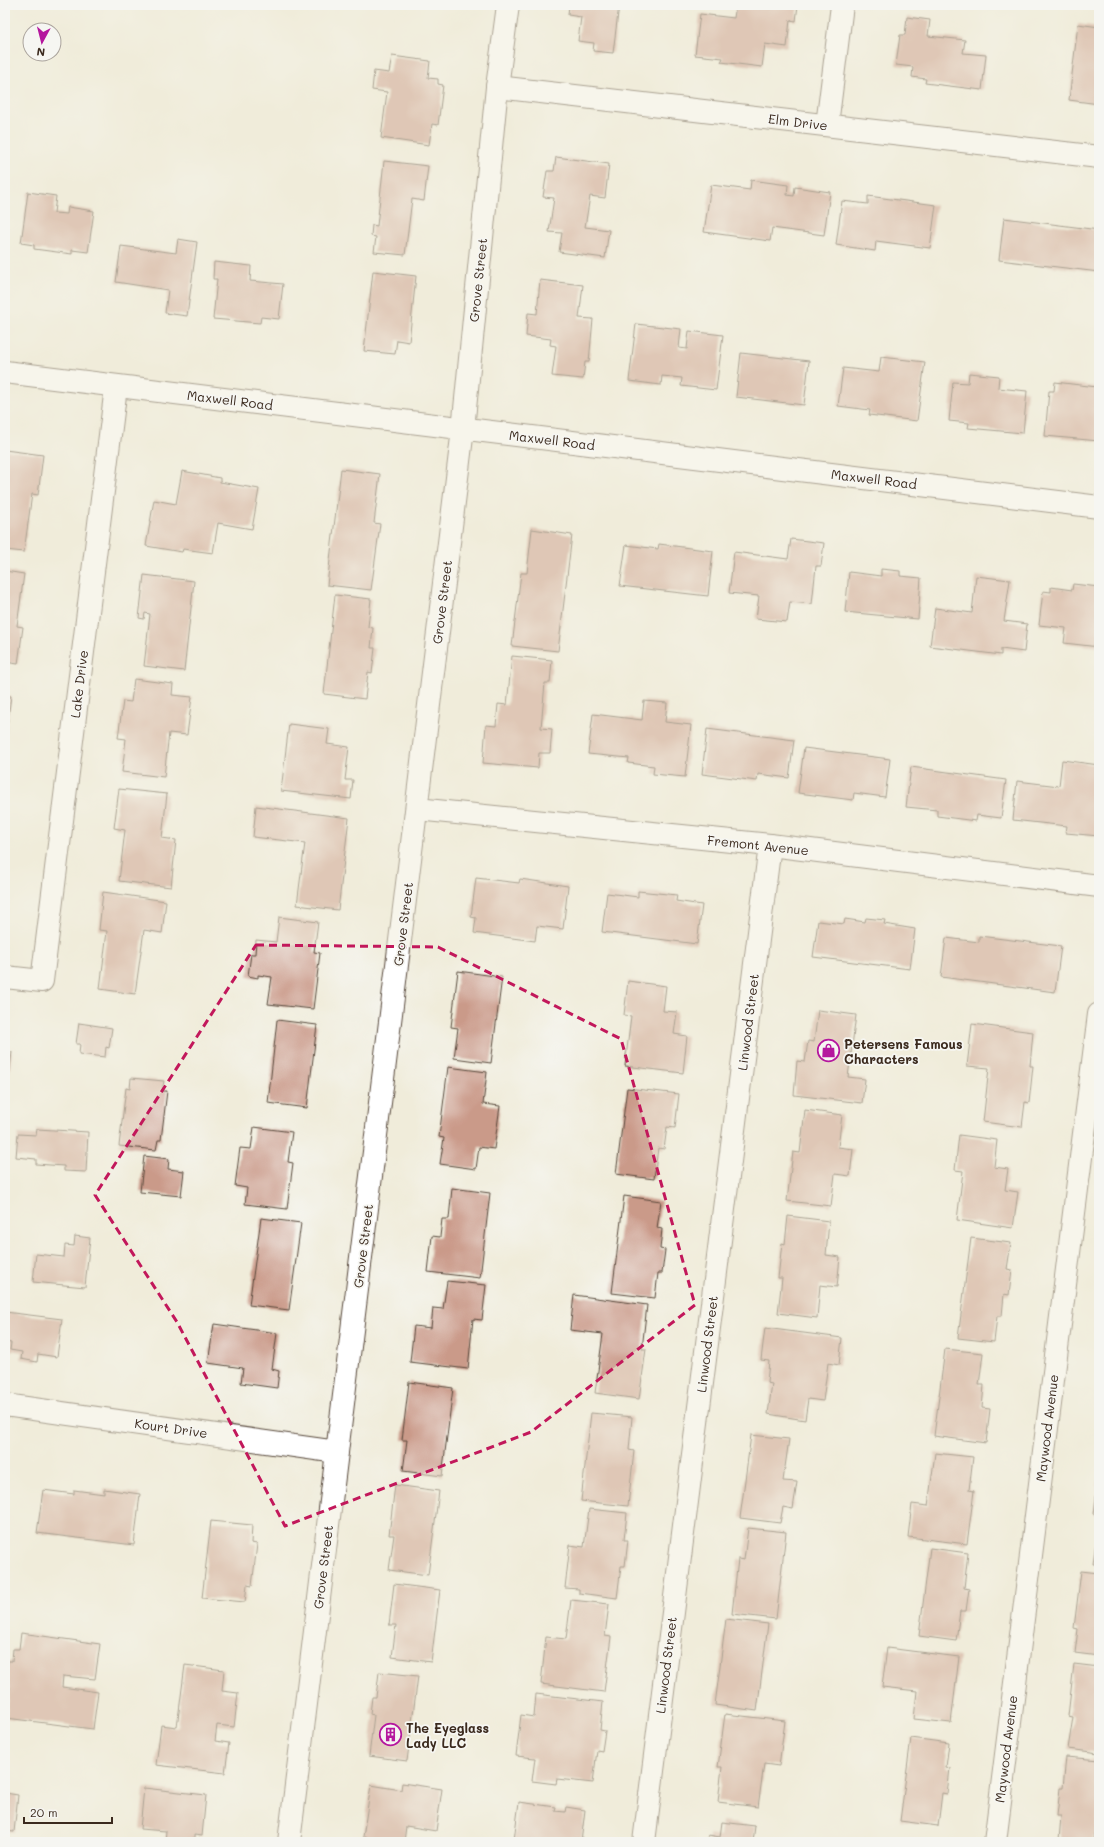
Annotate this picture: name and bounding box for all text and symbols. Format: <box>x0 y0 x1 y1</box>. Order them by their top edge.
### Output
north arrow <box>22 22 62 62</box>
text: N <box>36 44 46 60</box>
street label: Elm Drive <box>767 109 829 134</box>
street label: Grove Street <box>465 237 490 323</box>
street label: Maxwell Road <box>186 386 274 413</box>
street label: Maxwell Road <box>508 426 596 453</box>
street label: Maxwell Road <box>830 465 918 492</box>
street label: Grove Street <box>428 559 455 645</box>
street label: Lake Drive <box>66 649 91 719</box>
street label: Fremont Avenue <box>706 831 810 858</box>
street label: Grove Street <box>389 881 416 967</box>
street label: Linwood Street <box>733 972 762 1071</box>
place label: Petersens Famous Characters <box>844 1035 962 1067</box>
shop icon: Petersens Famous Characters <box>816 1038 842 1064</box>
street label: Grove Street <box>349 1203 376 1289</box>
street label: Linwood Street <box>692 1294 721 1393</box>
street label: Maywood Avenue <box>1031 1373 1062 1483</box>
street label: Kourt Drive <box>134 1414 209 1441</box>
street label: Grove Street <box>309 1524 336 1610</box>
street label: Linwood Street <box>651 1615 680 1714</box>
street label: Maywood Avenue <box>990 1694 1021 1804</box>
place label: The Eyeglass Lady LLC <box>406 1719 489 1752</box>
building icon: The Eyeglass Lady LLC <box>378 1722 404 1748</box>
scale bar <box>24 1799 112 1825</box>
text: 20 m <box>30 1804 58 1820</box>

